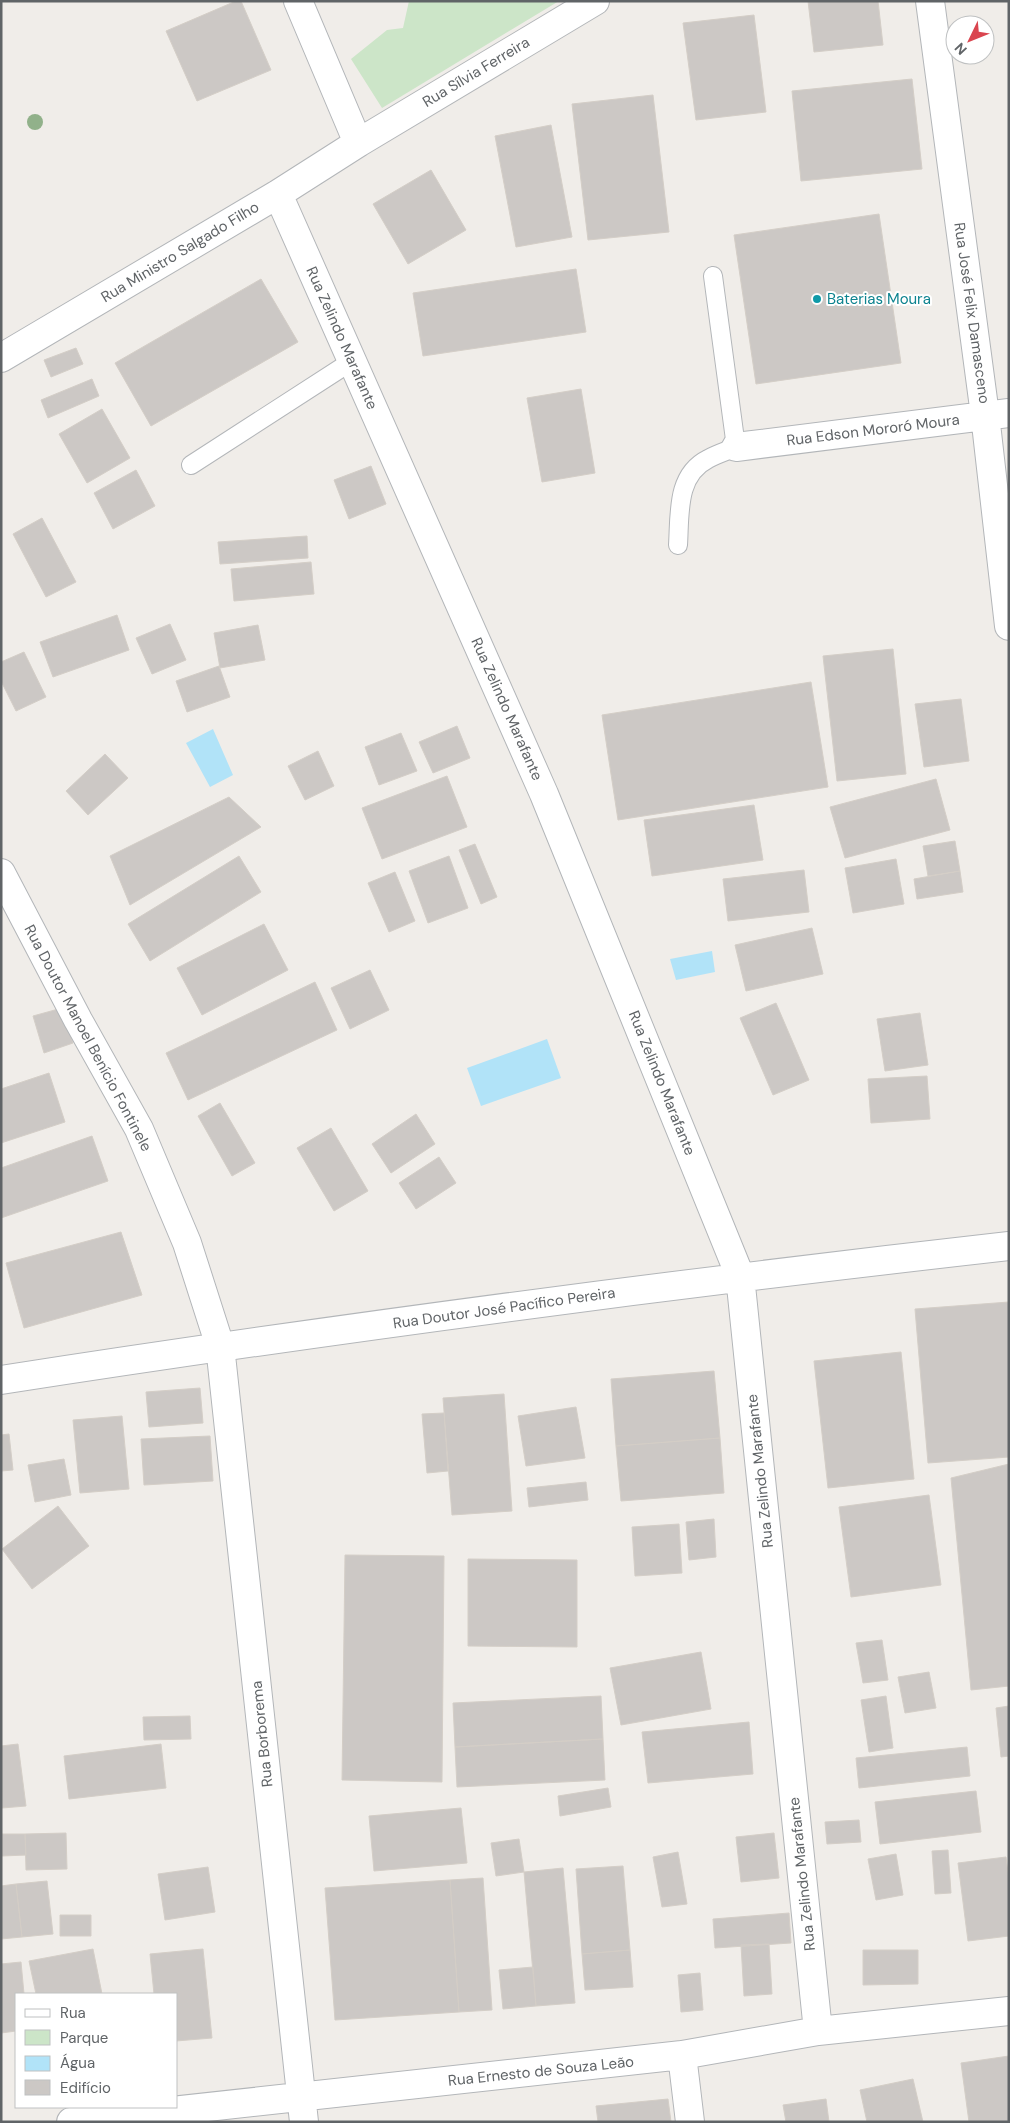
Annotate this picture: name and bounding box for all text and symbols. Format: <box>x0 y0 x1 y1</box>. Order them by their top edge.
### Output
north arrow <box>945 15 995 65</box>
street label: Rua Sílvia Ferreira <box>419 32 533 112</box>
text: N <box>950 39 971 59</box>
street label: Rua Ministro Salgado Filho <box>97 197 263 307</box>
street label: Rua José Felix Damasceno <box>949 221 995 405</box>
street label: Rua Zelindo Marafante <box>301 263 383 413</box>
place label: Baterias Moura <box>827 289 931 309</box>
marker: Baterias Moura <box>811 293 823 305</box>
street label: Rua Edson Mororó Moura <box>785 409 961 451</box>
street label: Rua Zelindo Marafante <box>466 634 548 784</box>
street label: Rua Doutor Manoel Benício Fontinele <box>20 921 156 1155</box>
street label: Rua Zelindo Marafante <box>624 1008 700 1158</box>
street label: Rua Doutor José Pacífico Pereira <box>392 1282 616 1334</box>
street label: Rua Zelindo Marafante <box>742 1393 778 1549</box>
street label: Rua Borborema <box>246 1680 278 1788</box>
street label: Rua Zelindo Marafante <box>784 1796 820 1952</box>
legend <box>15 1993 178 2108</box>
text: Rua <box>60 2003 86 2023</box>
text: Parque <box>60 2028 108 2048</box>
street label: Rua Ernesto de Souza Leão <box>447 2051 635 2091</box>
text: Água <box>60 2053 95 2073</box>
text: Edifício <box>60 2078 111 2098</box>

